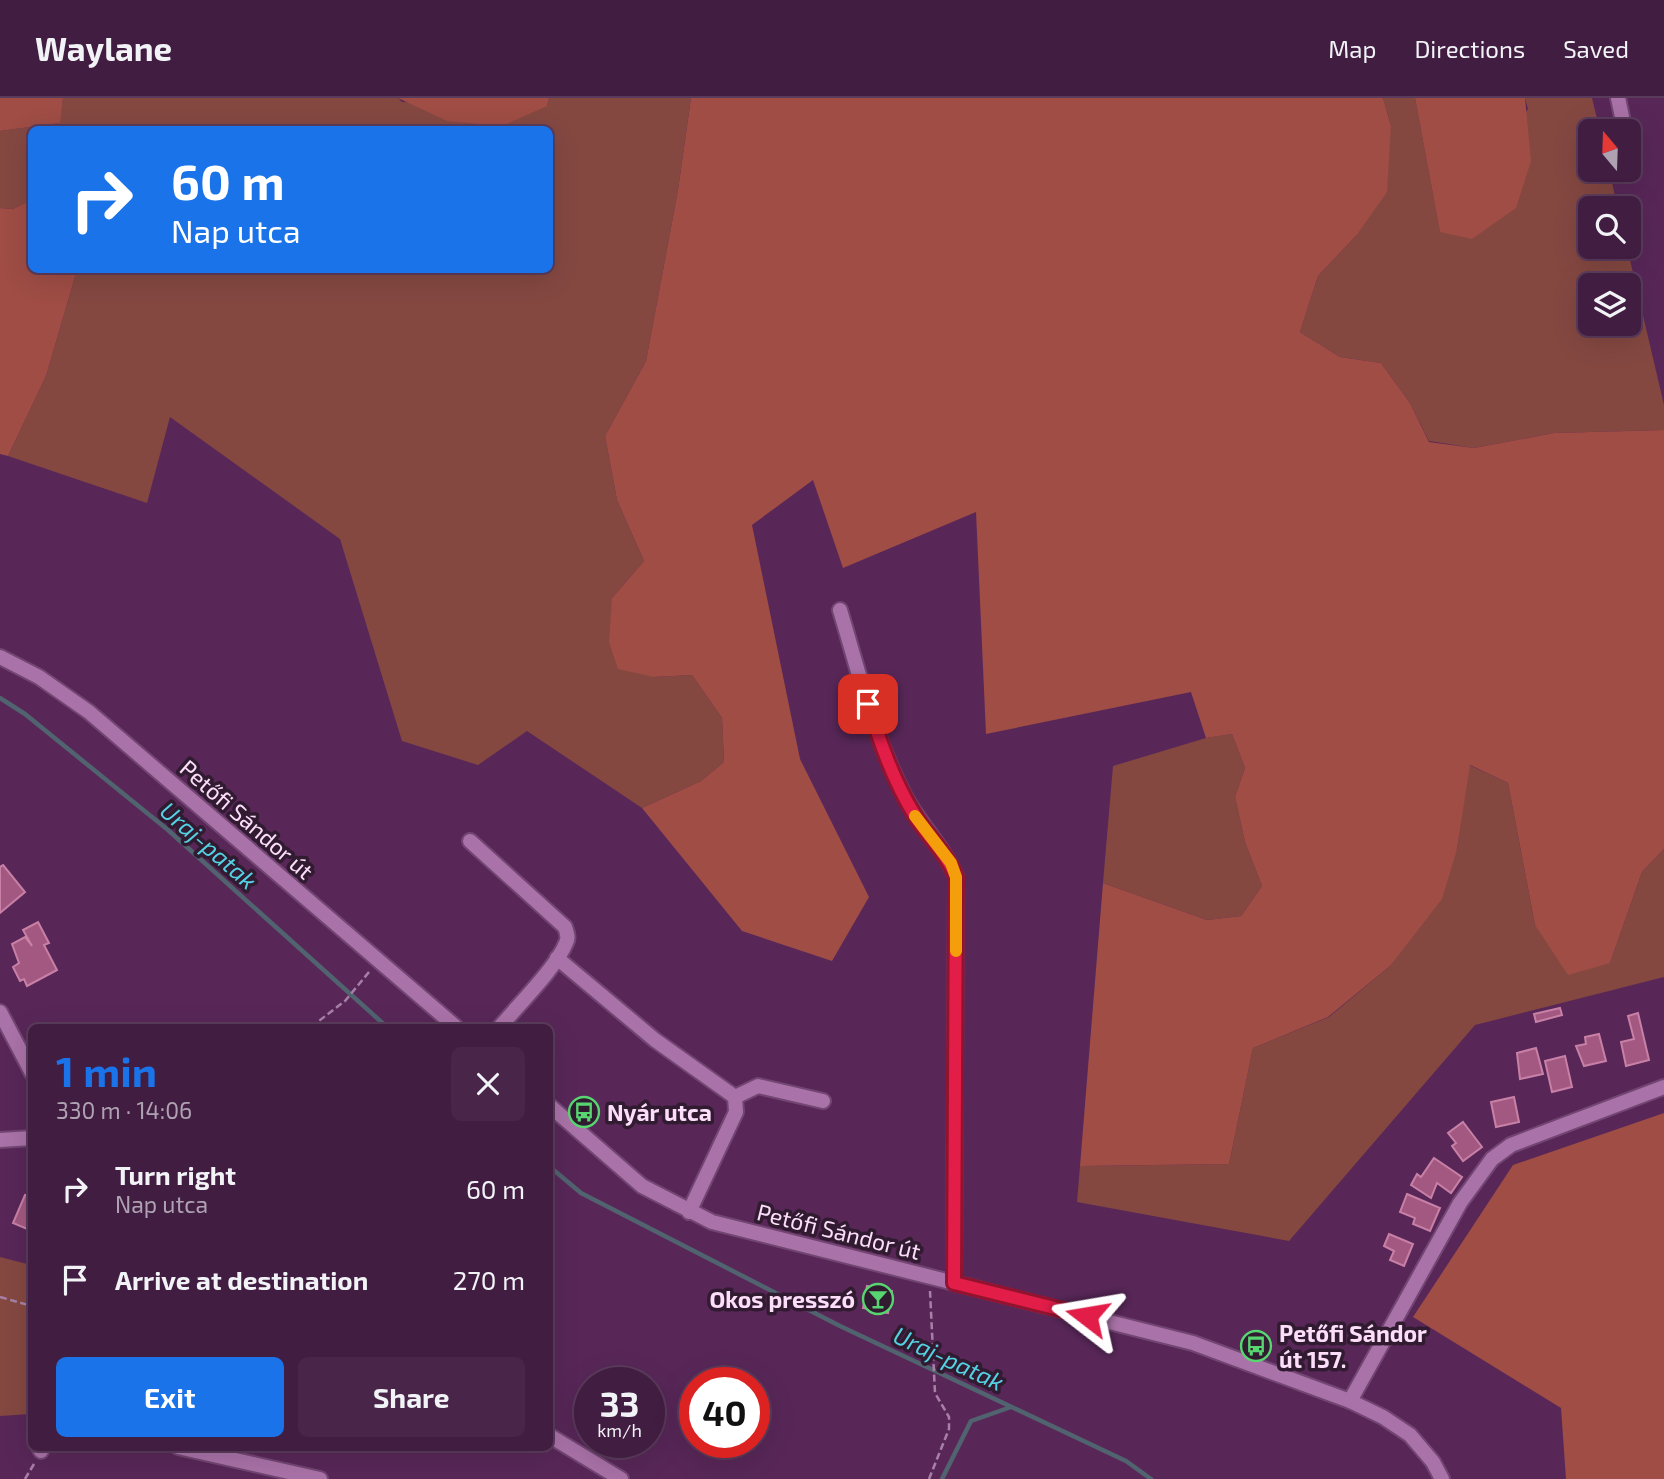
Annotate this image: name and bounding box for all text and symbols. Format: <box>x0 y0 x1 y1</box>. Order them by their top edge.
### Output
text: Waylane <box>35 28 172 68</box>
text: Map <box>1328 34 1376 63</box>
text: Directions <box>1414 34 1525 63</box>
text: Saved <box>1563 34 1629 63</box>
north arrow <box>1578 119 1642 182</box>
map controls <box>1578 119 1641 336</box>
text: 60 m <box>171 151 285 210</box>
icon: right <box>56 154 147 245</box>
button: search <box>1578 196 1641 259</box>
text: Nap utca <box>171 211 300 249</box>
button: layers <box>1578 273 1641 336</box>
pin <box>838 674 898 734</box>
icon: arrive <box>849 685 887 723</box>
street label: Petőfi Sándor út <box>175 753 320 885</box>
water label: Uraj-patak <box>155 795 263 895</box>
text: 1 min <box>56 1045 157 1095</box>
button: close <box>451 1047 525 1121</box>
bus stop icon: Nyár utca <box>567 1095 601 1129</box>
text: 330 m · 14:06 <box>56 1096 192 1124</box>
place label: Nyár utca <box>607 1098 712 1126</box>
text: Turn right <box>115 1159 236 1190</box>
icon: right <box>56 1170 94 1208</box>
text: 60 m <box>466 1173 525 1204</box>
text: Nap utca <box>115 1190 208 1218</box>
street label: Petőfi Sándor út <box>754 1197 924 1265</box>
icon: arrive <box>56 1261 94 1299</box>
text: Arrive at destination <box>115 1264 368 1295</box>
text: 270 m <box>453 1264 525 1295</box>
position arrow <box>1050 1279 1124 1353</box>
bar icon: Okos presszó <box>861 1282 895 1316</box>
place label: Okos presszó <box>710 1285 855 1313</box>
place label: Petőfi Sándor út 157. <box>1279 1319 1427 1373</box>
water label: Uraj-patak <box>889 1320 1009 1396</box>
bus stop icon: Petőfi Sándor út 157. <box>1239 1329 1273 1363</box>
button: Exit <box>56 1357 284 1437</box>
button: Share <box>298 1357 525 1437</box>
speed limit sign: 40 <box>679 1367 770 1458</box>
text: 33 <box>600 1382 639 1424</box>
text: km/h <box>597 1419 642 1441</box>

